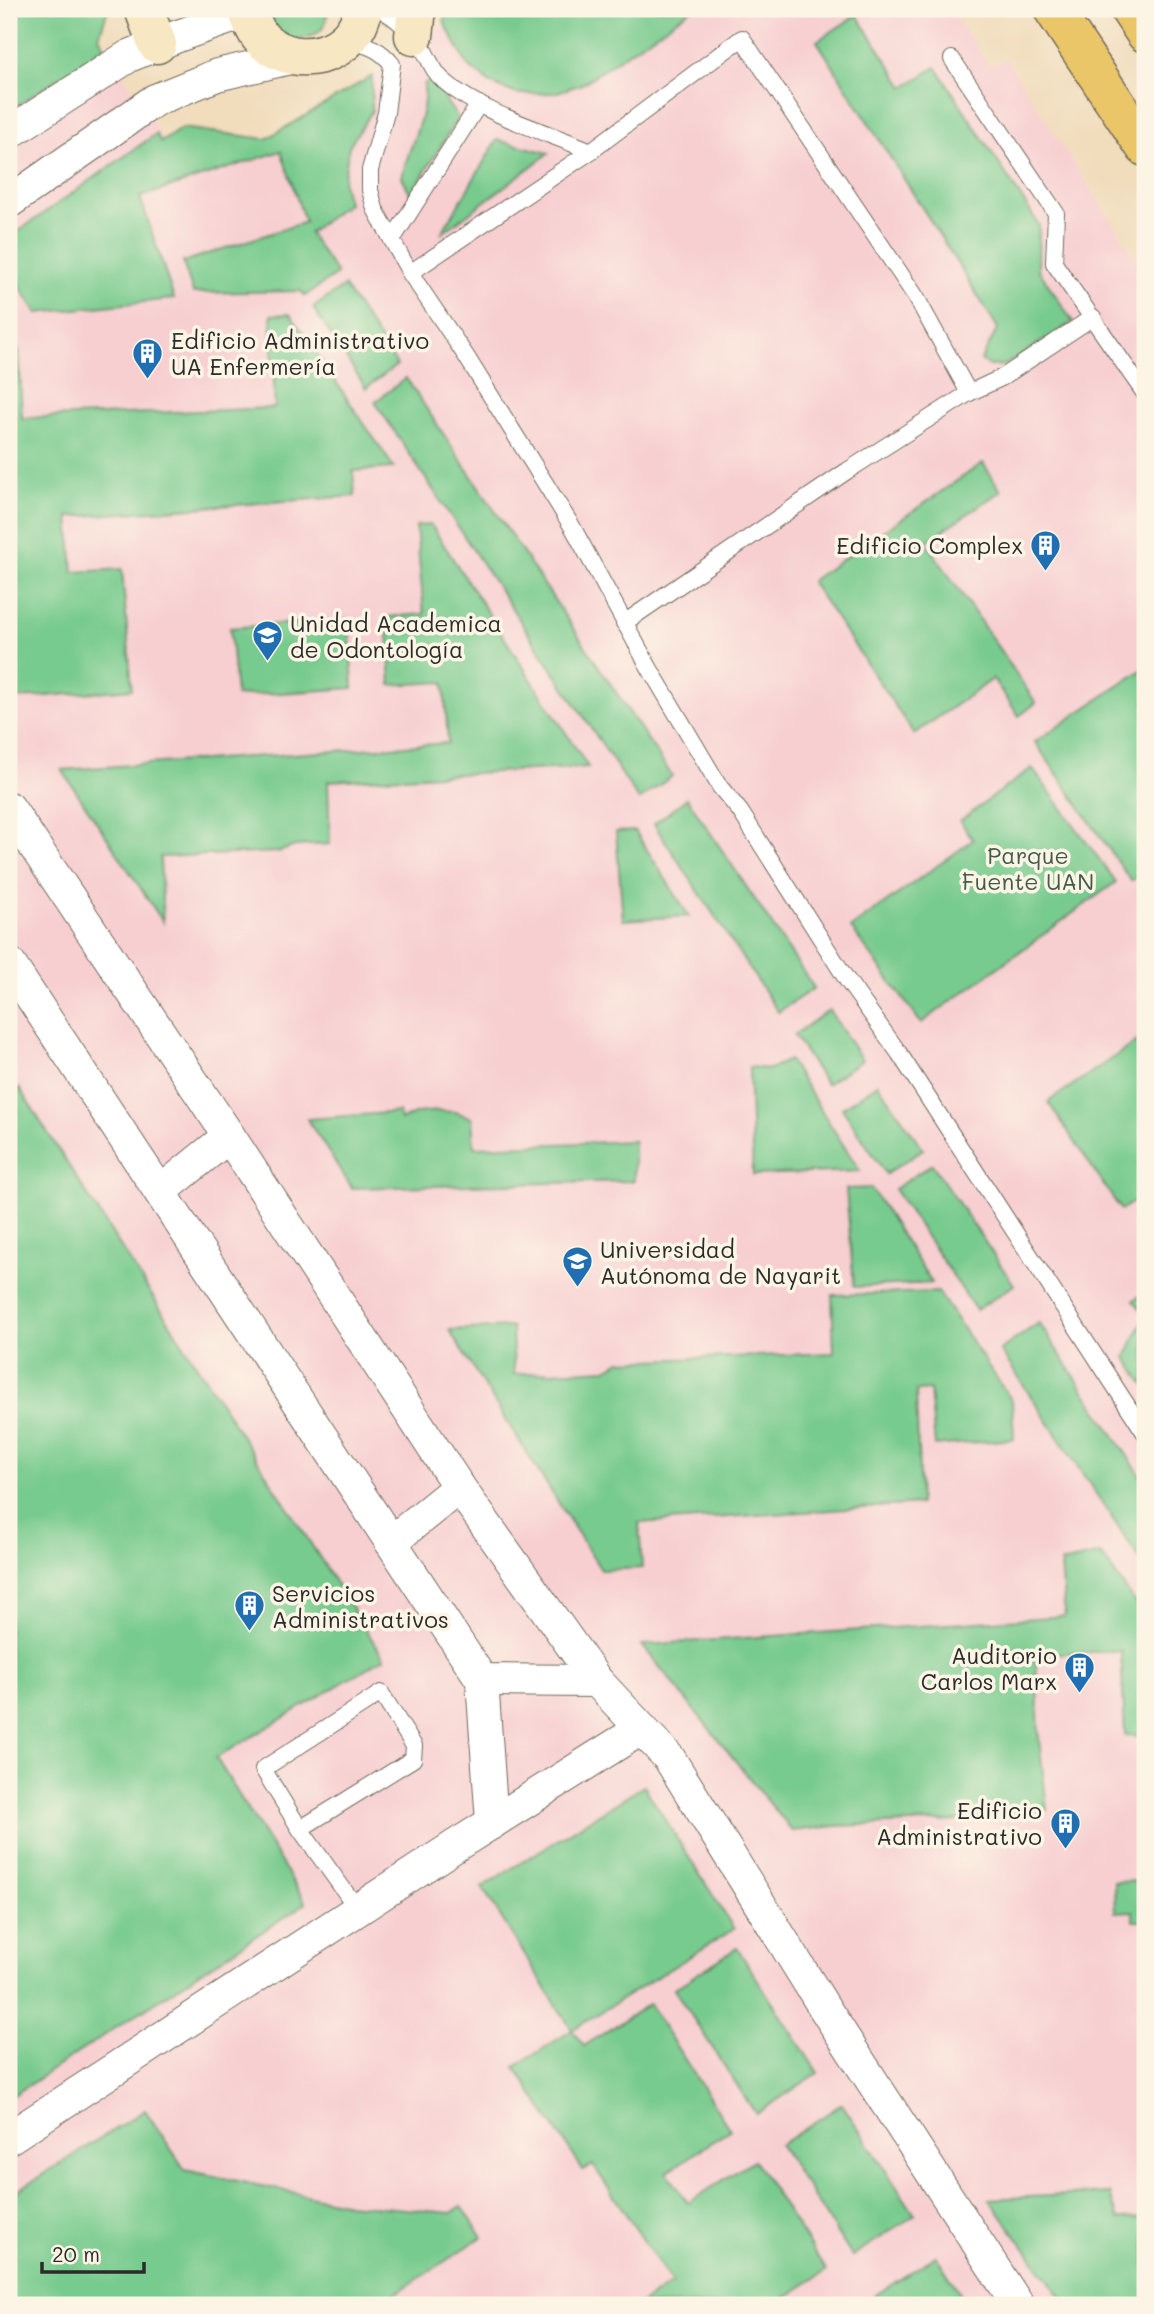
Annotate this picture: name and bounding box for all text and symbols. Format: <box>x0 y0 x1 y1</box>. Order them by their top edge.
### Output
place label: Edificio Administrativo UA Enfermería <box>171 325 429 381</box>
building icon: Edificio Administrativo UA Enfermería <box>131 336 165 380</box>
building icon: Edificio Complex <box>1029 528 1063 572</box>
place label: Edificio Complex <box>836 530 1023 560</box>
place label: Unidad Academica de Odontología <box>290 608 502 664</box>
school or university icon: Unidad Academica de Odontología <box>250 619 284 663</box>
park label: Parque Fuente UAN <box>962 840 1094 896</box>
place label: Universidad Autónoma de Nayarit <box>600 1234 841 1290</box>
school or university icon: Universidad Autónoma de Nayarit <box>560 1245 594 1289</box>
place label: Servicios Administrativos <box>272 1578 449 1634</box>
building icon: Servicios Administrativos <box>232 1589 266 1633</box>
place label: Auditorio Carlos Marx <box>921 1640 1057 1696</box>
building icon: Auditorio Carlos Marx <box>1063 1651 1097 1695</box>
place label: Edificio Administrativo <box>876 1795 1042 1851</box>
building icon: Edificio Administrativo <box>1048 1806 1082 1850</box>
scale bar <box>42 2230 144 2274</box>
text: 20 m <box>52 2240 100 2267</box>

